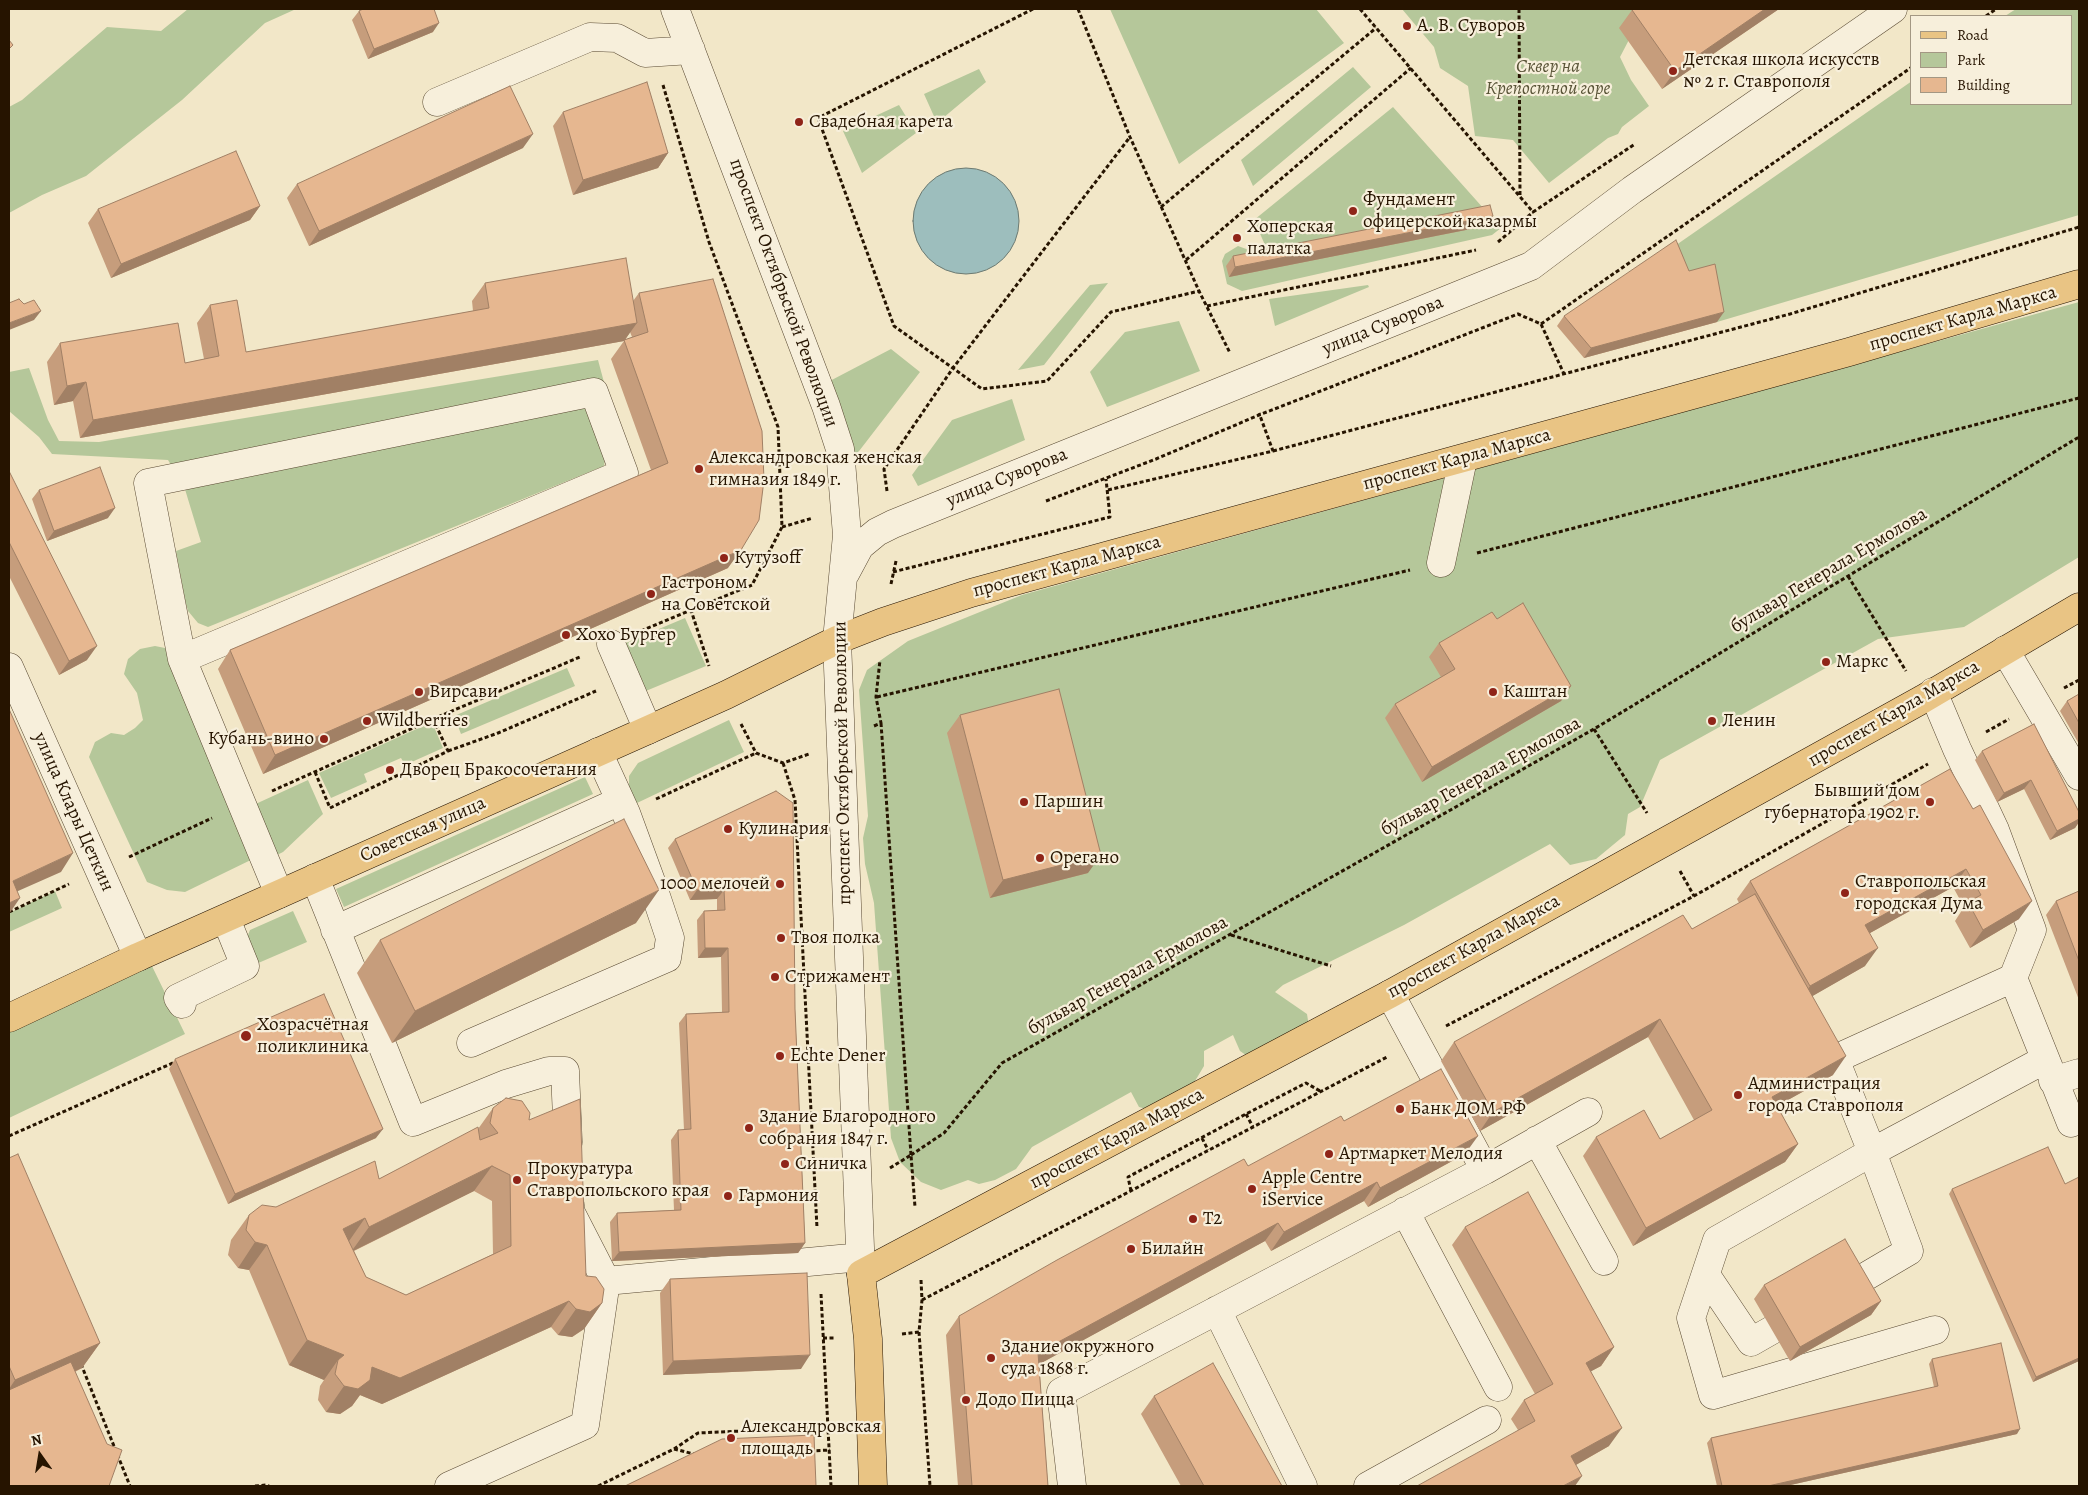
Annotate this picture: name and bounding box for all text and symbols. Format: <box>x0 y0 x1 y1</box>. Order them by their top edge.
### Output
place label: А. В. Суворов <box>1417 15 1525 37</box>
legend <box>1910 15 2073 105</box>
marker: А. В. Суворов <box>1401 20 1413 32</box>
text: Road <box>1957 25 1988 45</box>
place label: Детская школа искусств № 2 г. Ставрополя <box>1683 49 1879 93</box>
text: Park <box>1957 50 1985 70</box>
park label: Сквер на Крепостной горе <box>1486 56 1610 100</box>
marker: Детская школа искусств № 2 г. Ставрополя <box>1667 65 1679 77</box>
text: Building <box>1957 75 2010 95</box>
place label: Свадебная карета <box>809 111 953 133</box>
marker: Свадебная карета <box>793 116 805 128</box>
street label: проспект Октябрьской Революции <box>724 155 842 431</box>
place label: Фундамент офицерской казармы <box>1363 189 1537 233</box>
marker: Фундамент офицерской казармы <box>1347 205 1359 217</box>
place label: Хоперская палатка <box>1247 216 1334 260</box>
marker: Хоперская палатка <box>1231 232 1243 244</box>
street label: проспект Карла Маркса <box>1867 281 2059 357</box>
street label: улица Суворова <box>1319 291 1447 361</box>
street label: проспект Карла Маркса <box>1360 424 1554 496</box>
street label: улица Суворова <box>943 443 1071 513</box>
place label: Александровская женская гимназия 1849 г. <box>709 447 922 491</box>
marker: Александровская женская гимназия 1849 г. <box>693 463 705 475</box>
street label: бульвар Генерала Ермолова <box>1727 503 1931 639</box>
street label: проспект Карла Маркса <box>970 531 1164 603</box>
place label: Кутузоff <box>734 547 801 569</box>
marker: Кутузоff <box>718 552 730 564</box>
place label: Гастроном на Советской <box>661 572 770 616</box>
marker: Гастроном на Советской <box>645 588 657 600</box>
street label: проспект Октябрьской Революции <box>829 621 857 905</box>
place label: Хохо Бургер <box>576 624 676 646</box>
marker: Хохо Бургер <box>560 629 572 641</box>
place label: Маркс <box>1836 651 1888 673</box>
street label: проспект Карла Маркса <box>1804 656 1984 772</box>
marker: Маркс <box>1820 656 1832 668</box>
place label: Вирсави <box>429 681 498 703</box>
place label: Каштан <box>1503 681 1567 703</box>
marker: Вирсави <box>413 686 425 698</box>
marker: Каштан <box>1487 686 1499 698</box>
place label: Wildberries <box>377 710 468 732</box>
place label: Ленин <box>1722 710 1776 732</box>
street label: бульвар Генерала Ермолова <box>1377 712 1585 842</box>
marker: Wildberries <box>361 715 373 727</box>
marker: Ленин <box>1706 715 1718 727</box>
place label: Кубань-вино <box>208 728 314 750</box>
street label: улица Клары Цеткин <box>28 729 118 895</box>
marker: Кубань-вино <box>318 733 330 745</box>
place label: Дворец Бракосочетания <box>400 759 597 781</box>
marker: Дворец Бракосочетания <box>384 764 396 776</box>
place label: Бывший дом губернатора 1902 г. <box>1764 780 1920 824</box>
place label: Паршин <box>1034 791 1104 813</box>
street label: Советская улица <box>357 792 489 868</box>
marker: Паршин <box>1018 796 1030 808</box>
marker: Бывший дом губернатора 1902 г. <box>1924 796 1936 808</box>
place label: Кулинария <box>738 818 829 840</box>
marker: Кулинария <box>722 823 734 835</box>
place label: Орегано <box>1050 847 1119 869</box>
marker: Орегано <box>1034 852 1046 864</box>
place label: Ставропольская городская Дума <box>1855 871 1987 915</box>
place label: 1000 мелочей <box>660 873 770 895</box>
marker: 1000 мелочей <box>774 878 786 890</box>
marker: Ставропольская городская Дума <box>1839 887 1851 899</box>
street label: проспект Карла Маркса <box>1384 890 1564 1004</box>
street label: бульвар Генерала Ермолова <box>1024 911 1232 1041</box>
place label: Твоя полка <box>791 927 880 949</box>
marker: Твоя полка <box>775 932 787 944</box>
place label: Стрижамент <box>785 966 890 988</box>
marker: Стрижамент <box>769 971 781 983</box>
place label: Хозрасчётная поликлиника <box>257 1014 369 1058</box>
marker: Хозрасчётная поликлиника <box>239 1029 253 1043</box>
place label: Echte Dener <box>790 1045 886 1067</box>
marker: Echte Dener <box>774 1050 786 1062</box>
place label: Администрация города Ставрополя <box>1748 1073 1904 1117</box>
street label: проспект Карла Маркса <box>1026 1083 1208 1195</box>
marker: Администрация города Ставрополя <box>1732 1089 1744 1101</box>
place label: Банк ДОМ.РФ <box>1410 1098 1526 1120</box>
marker: Банк ДОМ.РФ <box>1394 1103 1406 1115</box>
place label: Здание Благородного собрания 1847 г. <box>759 1106 936 1150</box>
marker: Здание Благородного собрания 1847 г. <box>743 1122 755 1134</box>
place label: Артмаркет Мелодия <box>1339 1143 1503 1165</box>
marker: Артмаркет Мелодия <box>1323 1148 1335 1160</box>
place label: Синичка <box>795 1153 867 1175</box>
place label: Прокуратура Ставропольского края <box>527 1158 709 1202</box>
marker: Синичка <box>779 1158 791 1170</box>
place label: Apple Centre iService <box>1262 1167 1362 1211</box>
marker: Прокуратура Ставропольского края <box>511 1174 523 1186</box>
marker: Apple Centre iService <box>1246 1183 1258 1195</box>
place label: Гармония <box>738 1185 819 1207</box>
marker: Гармония <box>722 1190 734 1202</box>
place label: Т2 <box>1203 1208 1222 1230</box>
marker: Т2 <box>1187 1213 1199 1225</box>
place label: Билайн <box>1141 1238 1204 1260</box>
marker: Билайн <box>1125 1243 1137 1255</box>
place label: Здание окружного суда 1868 г. <box>1001 1336 1154 1380</box>
marker: Здание окружного суда 1868 г. <box>985 1352 997 1364</box>
place label: Додо Пицца <box>976 1389 1075 1411</box>
marker: Додо Пицца <box>960 1394 972 1406</box>
place label: Александровская площадь <box>741 1416 881 1460</box>
text: N <box>29 1429 44 1450</box>
north arrow <box>15 1430 65 1480</box>
marker: Александровская площадь <box>725 1432 737 1444</box>

